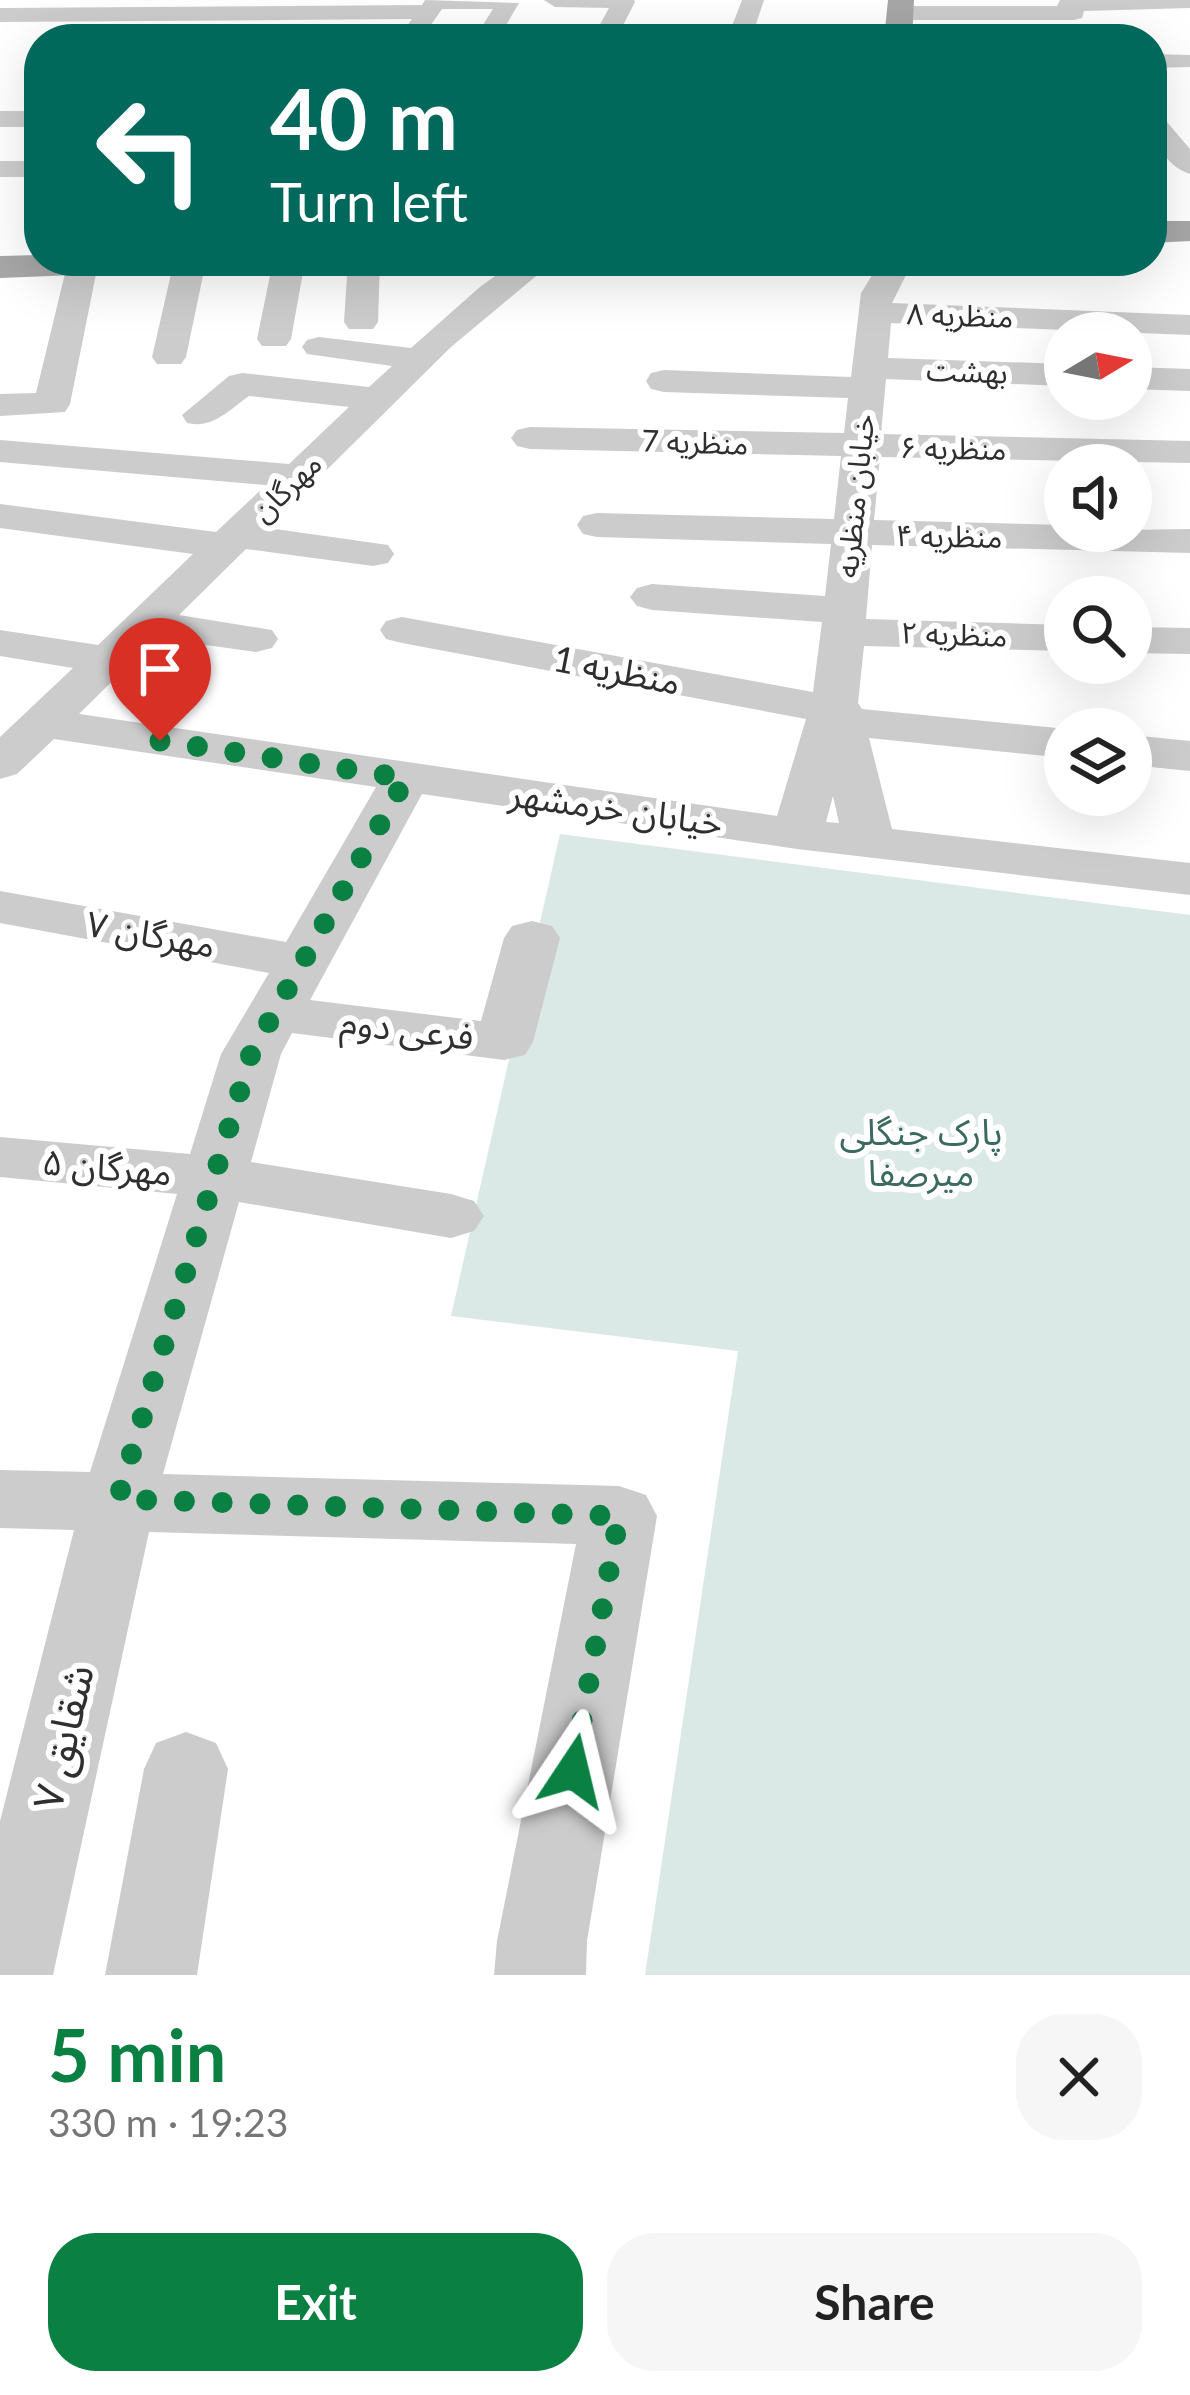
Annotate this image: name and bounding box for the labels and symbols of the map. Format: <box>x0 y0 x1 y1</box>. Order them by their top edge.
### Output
street label: منظریه ۸ <box>906 294 1014 335</box>
north arrow <box>1044 312 1152 420</box>
street label: بهشت <box>926 351 1008 390</box>
street label: خیابان منظریه <box>828 412 882 580</box>
street label: منظریه 7 <box>641 421 749 462</box>
street label: منظریه ۶ <box>899 428 1007 467</box>
street label: مهرگان <box>243 445 329 529</box>
street label: منظریه ۴ <box>895 516 1003 555</box>
street label: منظریه ۲ <box>900 613 1008 654</box>
pin <box>109 618 211 741</box>
street label: منظریه 1 <box>550 635 684 704</box>
street label: خیابان خرمشهر <box>505 770 726 845</box>
street label: مهرگان ۷ <box>83 900 219 967</box>
street label: فرعی دوم <box>337 998 476 1065</box>
park label: پارک جنگلی میرصفا <box>840 1109 1002 1195</box>
street label: مهرگان ۵ <box>40 1138 174 1195</box>
street label: شقایق ۷ <box>21 1659 105 1815</box>
position arrow <box>510 1708 636 1834</box>

